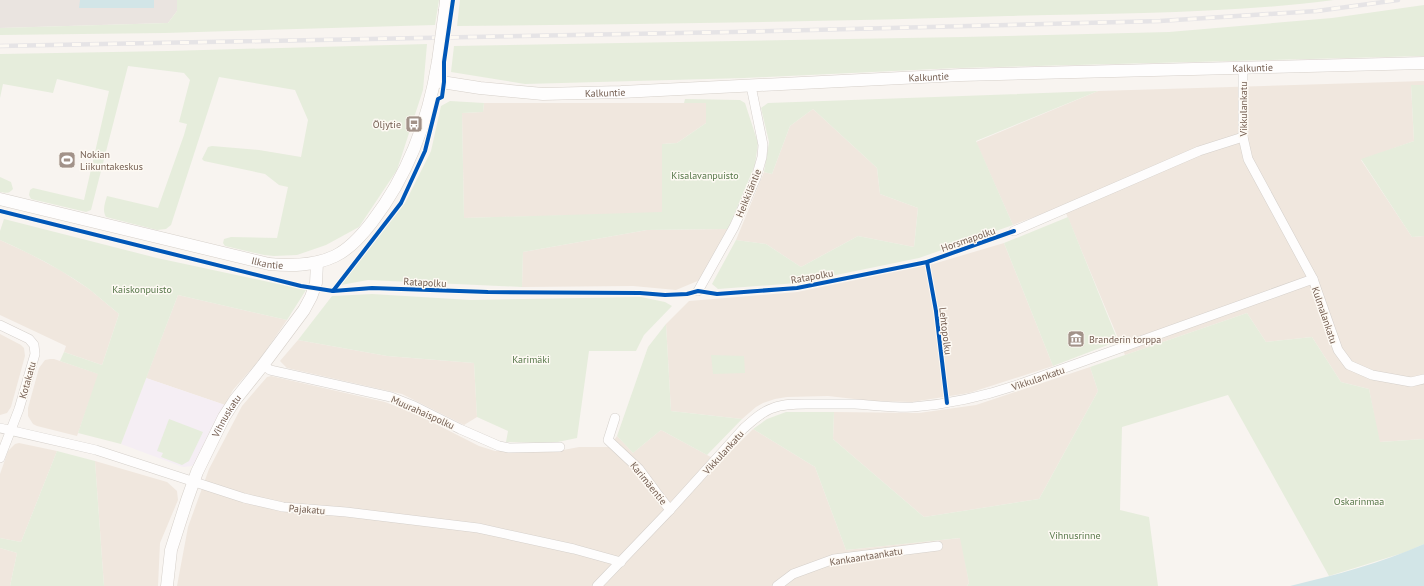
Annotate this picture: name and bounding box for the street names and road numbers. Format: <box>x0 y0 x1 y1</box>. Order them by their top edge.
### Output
street label: Kalkuntie <box>1232 61 1273 75</box>
street label: Kalkuntie <box>908 70 949 85</box>
street label: Vikkulankatu <box>1237 81 1250 138</box>
street label: Kalkuntie <box>585 86 626 100</box>
street label: Heikkiläntie <box>733 167 764 219</box>
street label: Horsmapolku <box>939 224 997 255</box>
street label: Ilkantie <box>250 254 284 272</box>
street label: Ratapolku <box>790 266 834 287</box>
street label: Ratapolku <box>403 275 447 290</box>
street label: Kulmalankatu <box>1309 285 1340 345</box>
street label: Lehtopolku <box>936 307 955 355</box>
street label: Kotakatu <box>16 360 39 400</box>
street label: Vikkulankatu <box>1009 363 1066 394</box>
street label: Vihnuskatu <box>209 392 244 440</box>
street label: Muurahaispolku <box>389 393 457 432</box>
street label: Vikkulankatu <box>699 427 747 478</box>
street label: Karimäentie <box>627 459 670 507</box>
street label: Pajakatu <box>288 502 326 517</box>
street label: Kankaantaankatu <box>829 544 904 569</box>

